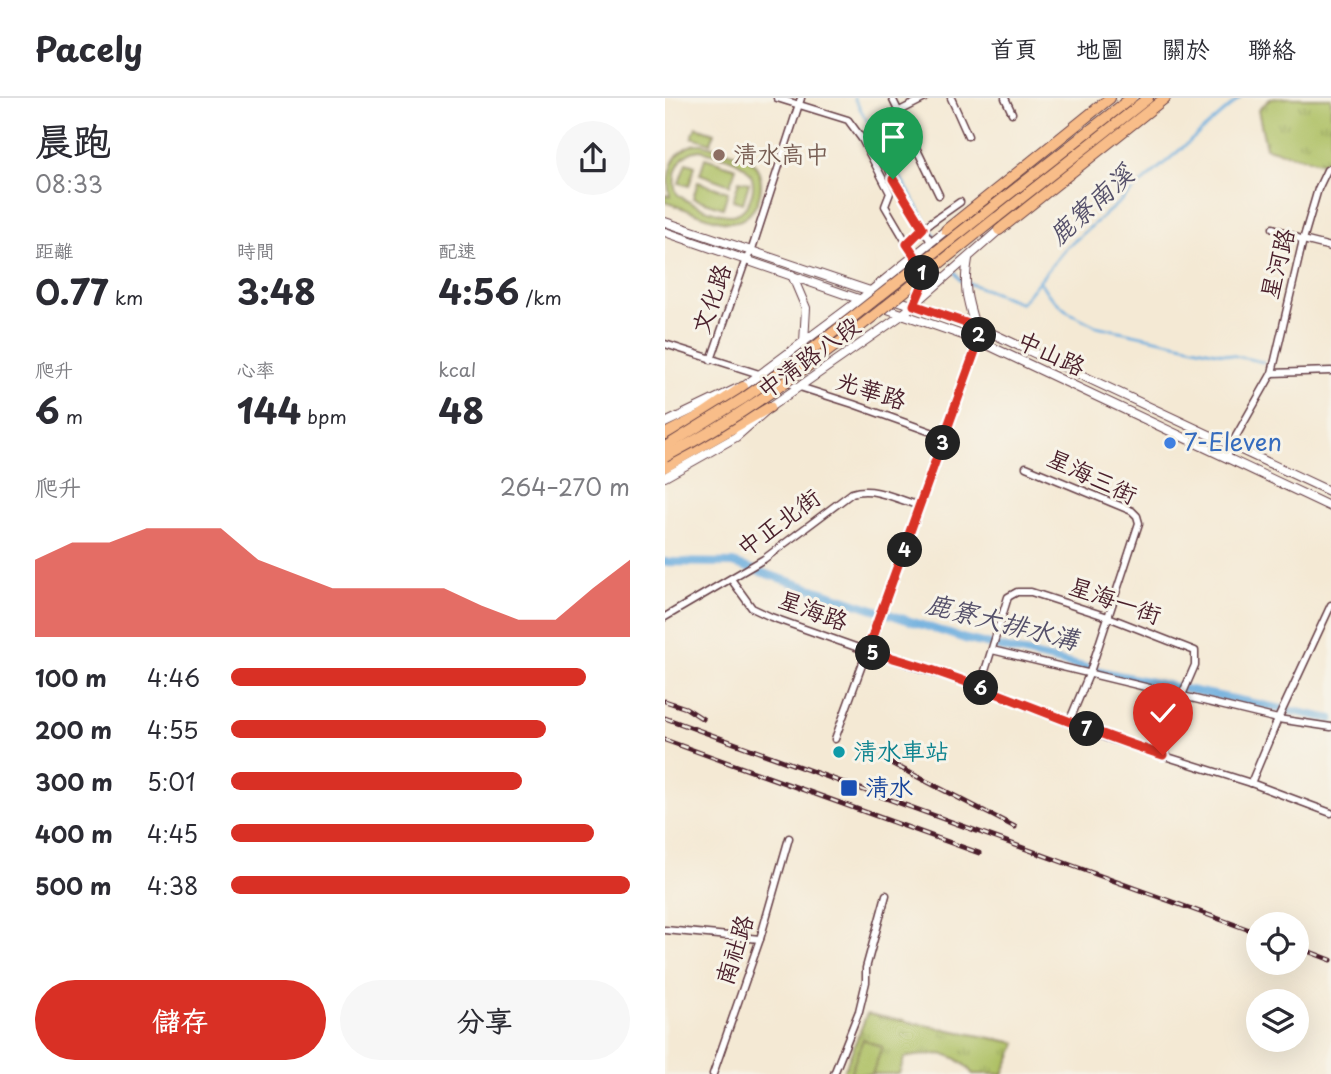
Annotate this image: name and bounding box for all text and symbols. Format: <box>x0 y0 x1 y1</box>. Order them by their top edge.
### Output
text: Pacely <box>35 23 143 73</box>
text: 首頁 <box>990 30 1038 66</box>
text: 地圖 <box>1076 30 1124 66</box>
text: 關於 <box>1162 30 1210 66</box>
text: 聯絡 <box>1248 30 1296 66</box>
pin <box>863 107 923 179</box>
text: 晨跑 <box>35 111 111 168</box>
icon: arrive <box>874 118 912 156</box>
button: share <box>556 121 630 195</box>
place label: 清水高中 <box>733 135 829 171</box>
marker: 清水高中 <box>711 147 727 163</box>
water label: 鹿寮南溪 <box>1038 153 1143 253</box>
text: 08:33 <box>35 166 103 201</box>
street label: 星河路 <box>1250 224 1302 303</box>
text: 距離 <box>35 236 73 264</box>
text: 時間 <box>237 236 275 264</box>
text: 配速 <box>438 236 476 264</box>
pin: 1 <box>905 256 939 290</box>
street label: 文化路 <box>681 258 739 338</box>
text: 1 <box>917 258 926 286</box>
text: 0.77 <box>35 264 108 317</box>
text: 3:48 <box>237 264 316 317</box>
text: 4:56 <box>438 264 519 317</box>
text: km <box>108 283 143 311</box>
text: /km <box>519 283 562 311</box>
street label: 中清路八段 <box>749 307 867 406</box>
pin: 2 <box>961 317 997 352</box>
text: 2 <box>972 320 985 348</box>
street label: 中山路 <box>1012 321 1092 384</box>
text: 爬升 <box>35 355 73 383</box>
text: 心率 <box>237 355 275 383</box>
text: kcal <box>438 355 476 383</box>
street label: 光華路 <box>832 361 911 417</box>
text: 6 <box>35 383 60 436</box>
text: 144 <box>237 383 301 436</box>
text: 48 <box>438 383 484 436</box>
text: m <box>60 402 83 430</box>
text: bpm <box>301 402 347 430</box>
place label: 7-Eleven <box>1184 423 1282 459</box>
pin: 3 <box>925 426 961 460</box>
text: 3 <box>936 428 949 456</box>
marker: 7-Eleven <box>1162 435 1178 451</box>
street label: 星海三街 <box>1042 439 1144 512</box>
text: 爬升 <box>35 469 81 504</box>
text: 264–270 m <box>500 469 630 504</box>
street label: 中正北街 <box>728 479 827 564</box>
pin: 4 <box>887 532 923 568</box>
text: 4 <box>898 535 911 563</box>
street label: 星海一街 <box>1064 566 1167 632</box>
street label: 星海路 <box>774 580 854 638</box>
water label: 鹿寮大排水溝 <box>922 583 1085 659</box>
pin: 5 <box>855 636 891 670</box>
text: 5 <box>866 638 879 666</box>
text: 100 m <box>35 660 107 695</box>
text: 4:46 <box>147 660 200 695</box>
pin: 6 <box>963 670 999 706</box>
text: 6 <box>974 673 987 701</box>
pin <box>1133 683 1193 755</box>
icon: check <box>1144 694 1182 732</box>
text: 200 m <box>35 712 112 747</box>
text: 4:55 <box>147 712 198 747</box>
pin: 7 <box>1069 712 1105 746</box>
text: 7 <box>1081 714 1092 742</box>
place label: 清水車站 <box>853 732 949 768</box>
marker: 清水車站 <box>831 744 847 760</box>
text: 300 m <box>35 764 113 799</box>
text: 5:01 <box>147 764 195 799</box>
place label: 清水 <box>865 768 913 804</box>
marker: 清水 <box>839 778 859 798</box>
text: 400 m <box>35 816 113 851</box>
text: 4:45 <box>147 816 198 851</box>
text: 500 m <box>35 868 112 903</box>
text: 4:38 <box>147 868 198 903</box>
street label: 南社路 <box>705 910 761 989</box>
map controls <box>1246 912 1309 1052</box>
button: locate <box>1246 912 1309 975</box>
button: 儲存 <box>35 980 326 1060</box>
button: 分享 <box>340 980 630 1060</box>
button: layers <box>1246 989 1309 1052</box>

